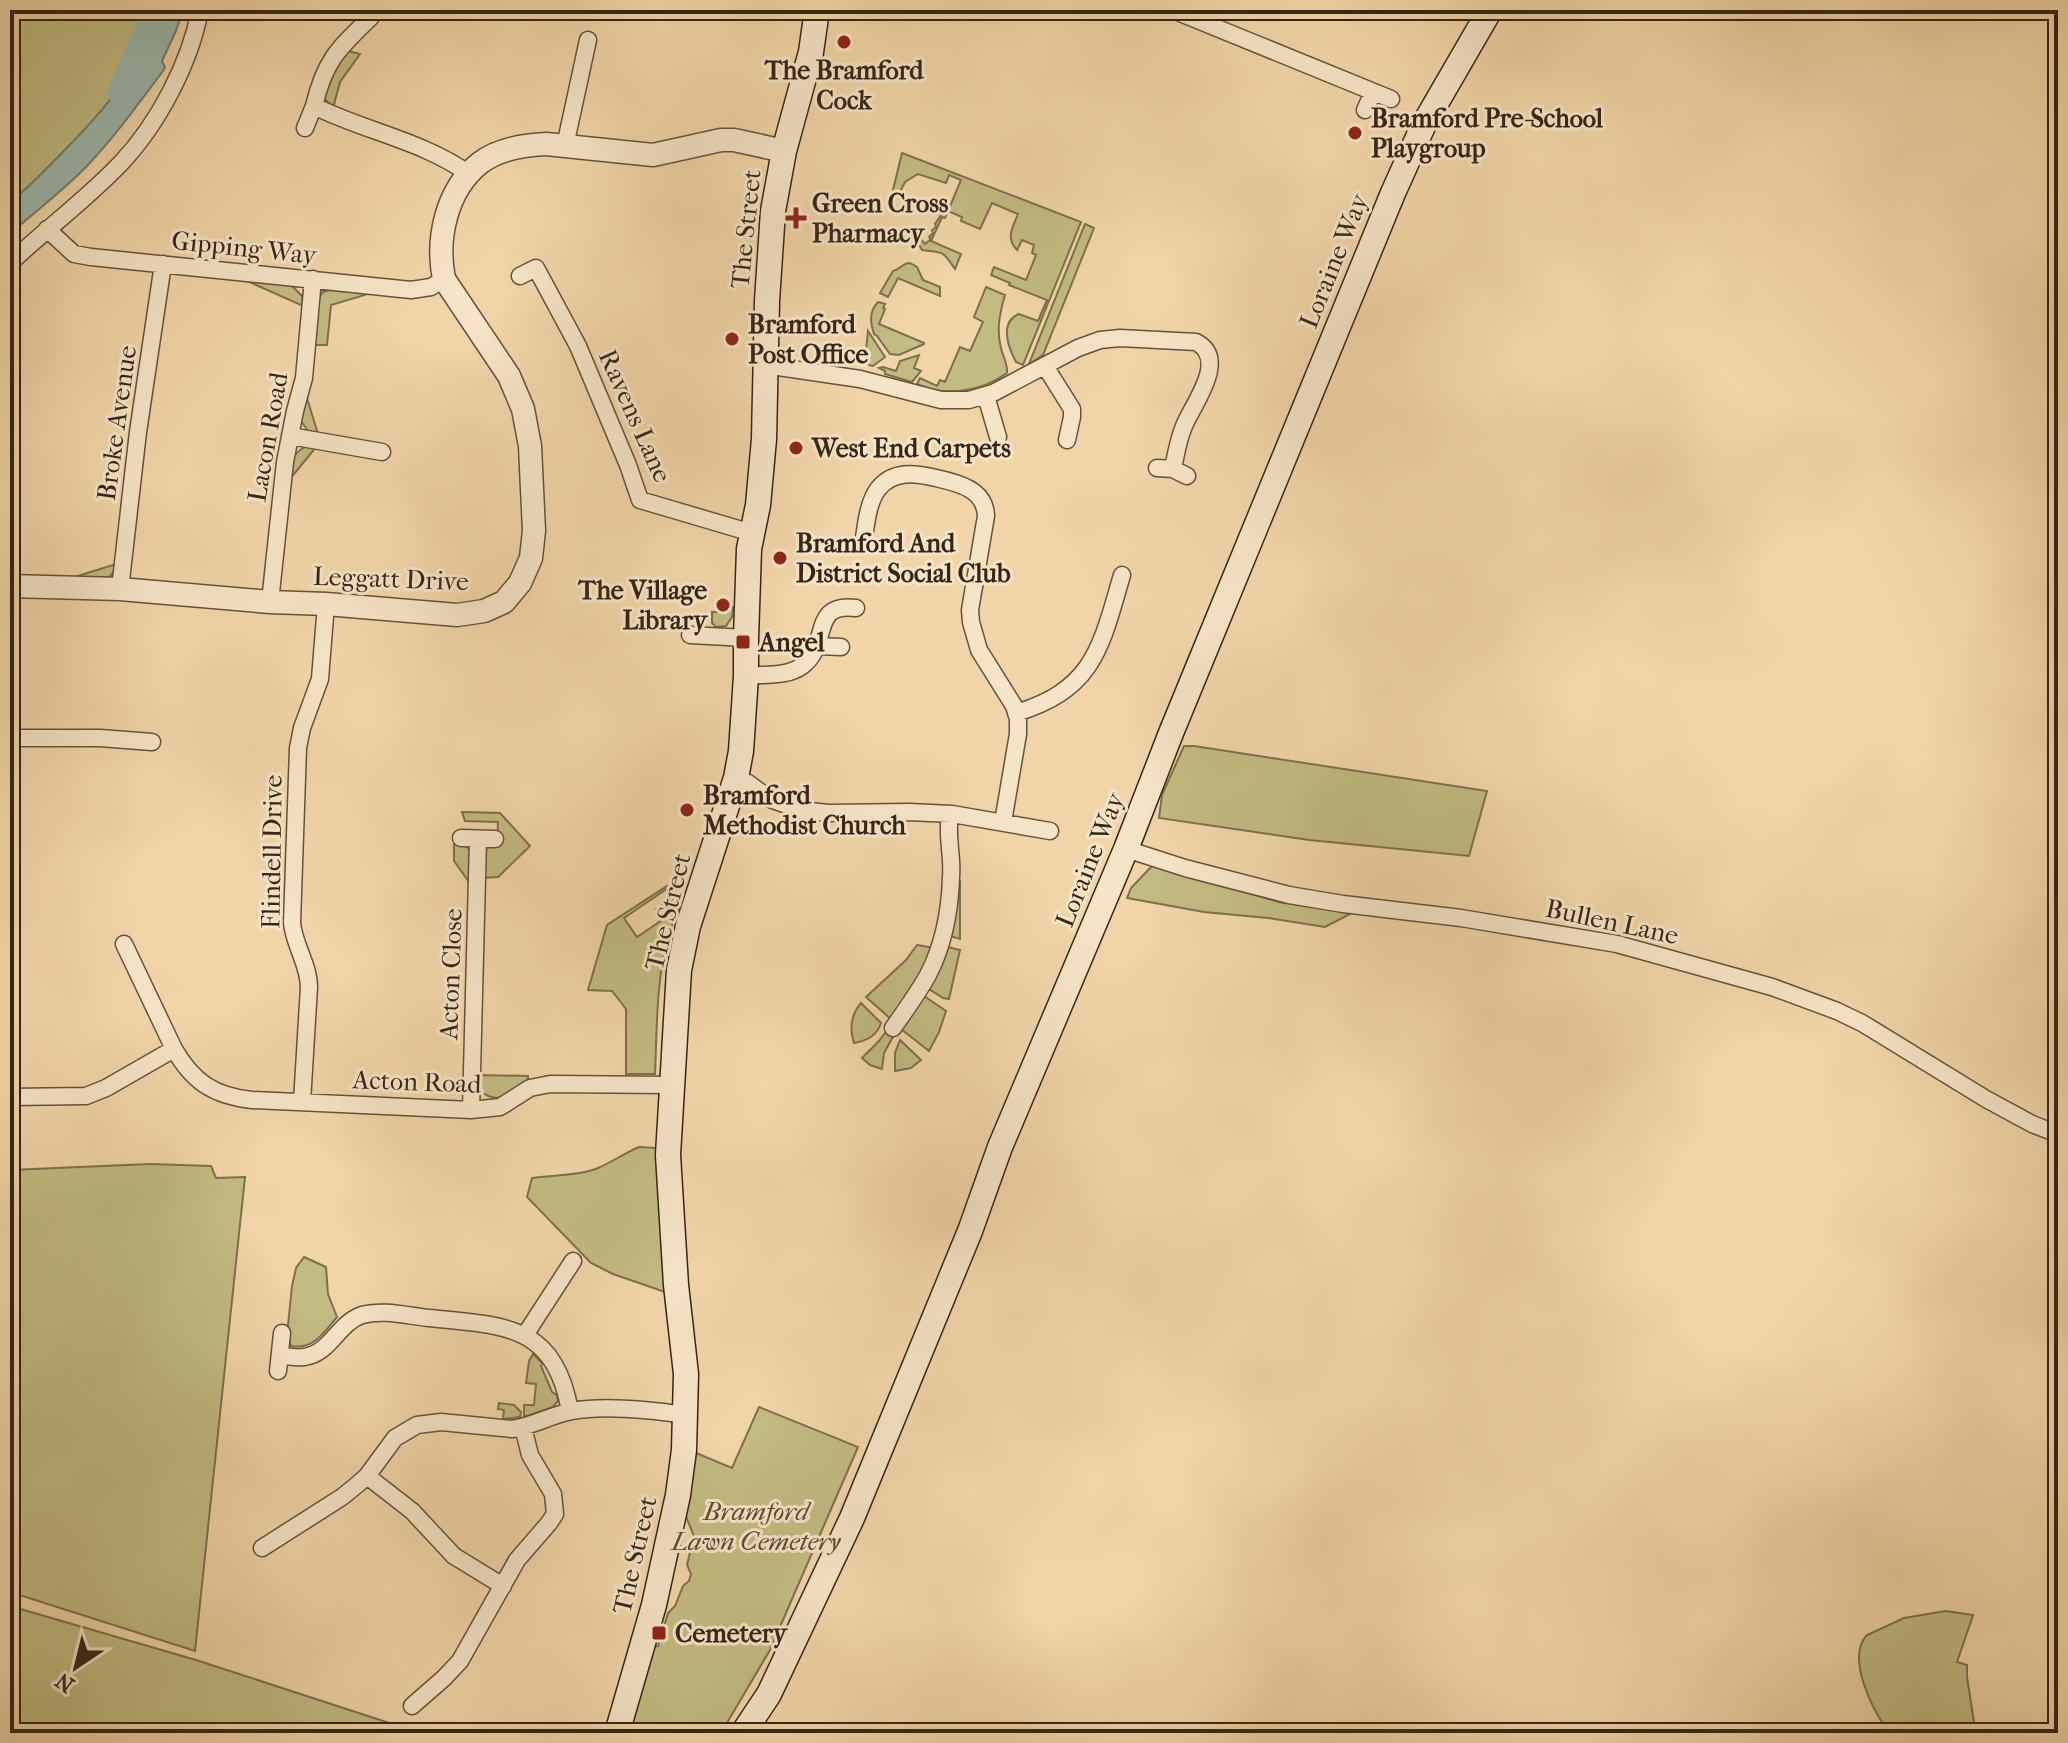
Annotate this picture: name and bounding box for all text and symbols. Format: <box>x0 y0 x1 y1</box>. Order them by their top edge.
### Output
marker: The Bramford Cock <box>835 33 853 51</box>
place label: The Bramford Cock <box>764 55 924 116</box>
place label: Bramford Pre-School Playgroup <box>1371 103 1604 164</box>
marker: Bramford Pre-School Playgroup <box>1346 124 1364 142</box>
street label: The Street <box>724 167 768 290</box>
place label: Green Cross Pharmacy <box>812 188 949 249</box>
street label: Loraine Way <box>1293 188 1375 333</box>
marker: Green Cross Pharmacy <box>787 209 805 227</box>
street label: Gipping Way <box>170 225 319 271</box>
place label: Bramford Post Office <box>748 309 869 370</box>
marker: Bramford Post Office <box>723 330 741 348</box>
street label: Broke Avenue <box>91 343 143 502</box>
street label: Ravens Lane <box>592 345 678 487</box>
street label: Lacon Road <box>241 369 295 504</box>
place label: West End Carpets <box>811 433 1011 464</box>
marker: West End Carpets <box>787 439 805 457</box>
place label: Bramford And District Social Club <box>796 528 1011 589</box>
marker: Bramford And District Social Club <box>771 549 789 567</box>
street label: Leggatt Drive <box>312 561 470 597</box>
place label: The Village Library <box>577 575 709 636</box>
marker: The Village Library <box>714 596 732 614</box>
place label: Angel <box>757 627 826 658</box>
marker: Angel <box>734 633 752 651</box>
street label: Flindell Drive <box>255 774 289 929</box>
place label: Bramford Methodist Church <box>703 780 906 841</box>
street label: Loraine Way <box>1049 787 1131 932</box>
marker: Bramford Methodist Church <box>678 801 696 819</box>
street label: The Street <box>638 850 698 974</box>
street label: Bullen Lane <box>1543 893 1681 951</box>
street label: Acton Close <box>433 908 469 1041</box>
street label: Acton Road <box>351 1064 483 1100</box>
street label: The Street <box>606 1493 664 1617</box>
park label: Bramford Lawn Cemetery <box>670 1496 842 1557</box>
place label: Cemetery <box>675 1618 789 1649</box>
marker: Cemetery <box>650 1624 668 1642</box>
north arrow <box>36 1627 116 1707</box>
text: N <box>51 1667 79 1698</box>

